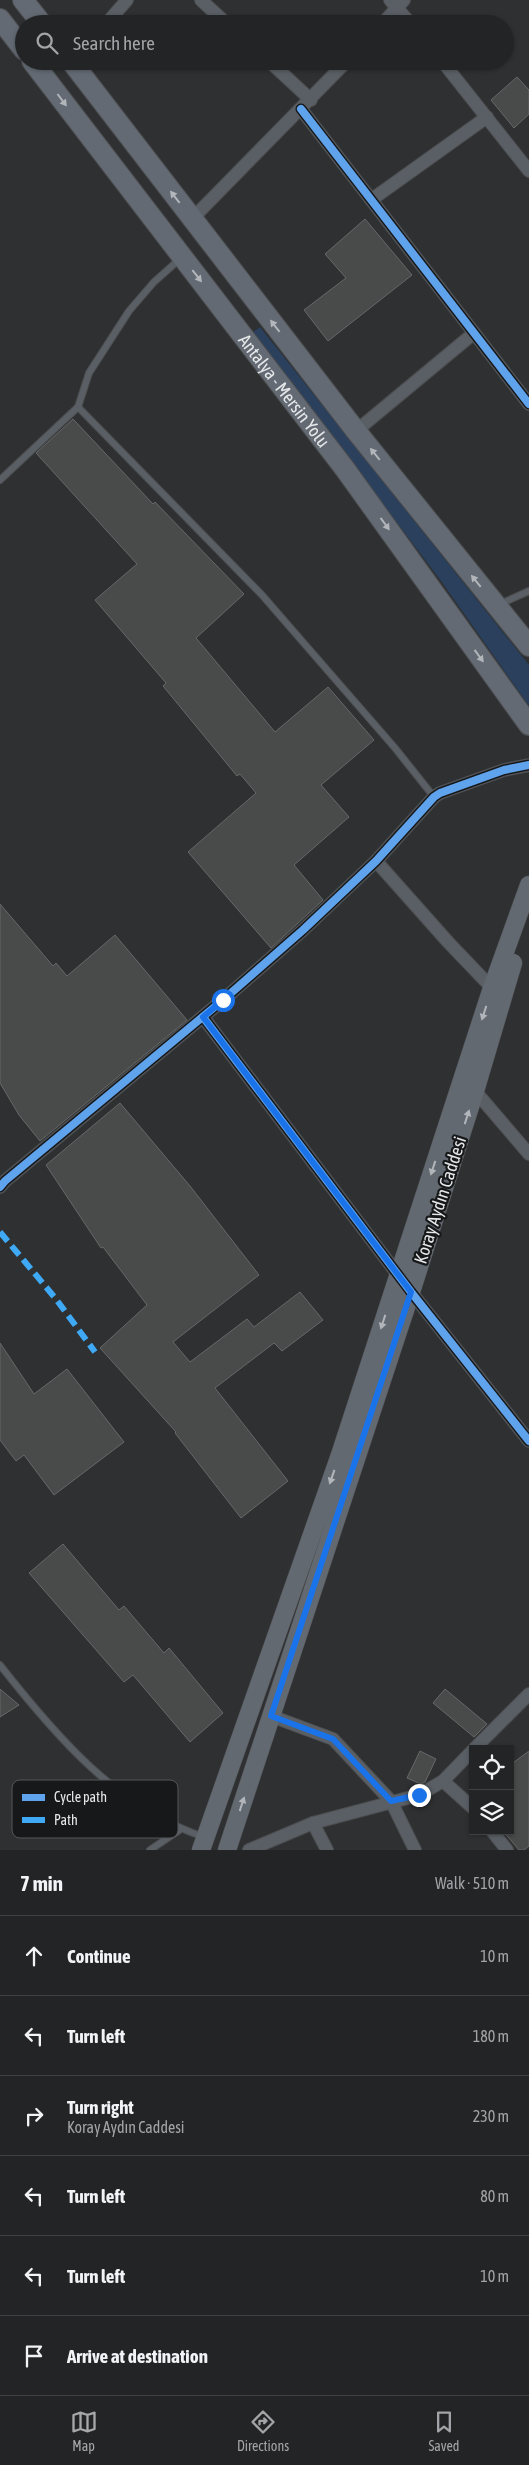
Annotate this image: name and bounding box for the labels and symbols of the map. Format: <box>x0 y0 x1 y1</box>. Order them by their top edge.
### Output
one-way arrow <box>56 93 67 106</box>
one-way arrow <box>170 191 181 204</box>
one-way arrow <box>191 269 202 282</box>
one-way arrow <box>269 320 280 333</box>
street label: Antalya - Mersin Yolu <box>235 330 335 451</box>
one-way arrow <box>369 448 380 461</box>
one-way arrow <box>379 517 390 530</box>
one-way arrow <box>471 575 482 588</box>
one-way arrow <box>474 649 484 663</box>
route start <box>212 989 235 1012</box>
one-way arrow <box>480 1006 487 1021</box>
one-way arrow <box>463 1109 471 1124</box>
street label: Koray Aydın Caddesi <box>410 1134 470 1266</box>
one-way arrow <box>429 1161 437 1176</box>
one-way arrow <box>379 1315 386 1330</box>
one-way arrow <box>328 1470 336 1485</box>
legend <box>12 1780 178 1838</box>
route end <box>408 1784 431 1807</box>
text: Cycle path <box>54 1789 107 1805</box>
one-way arrow <box>239 1796 246 1811</box>
text: Path <box>54 1812 78 1828</box>

